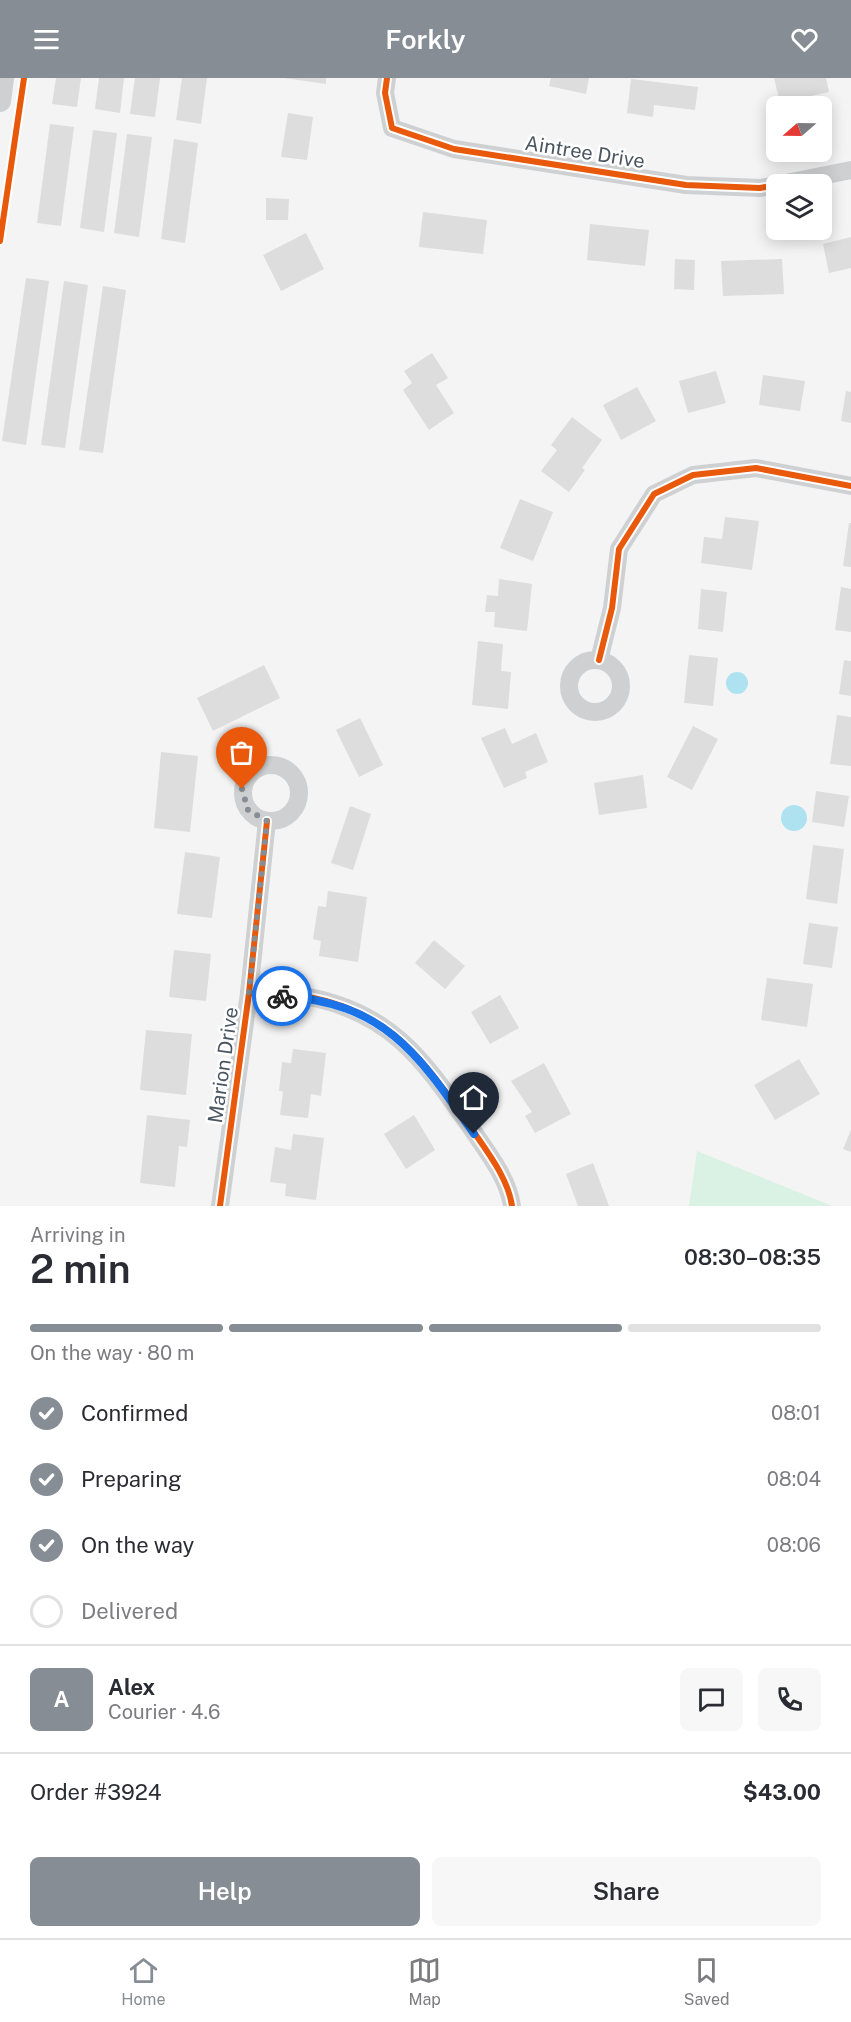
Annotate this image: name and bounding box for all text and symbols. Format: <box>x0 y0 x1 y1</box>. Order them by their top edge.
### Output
icon: menu <box>30 23 63 56</box>
text: Forkly <box>385 23 466 55</box>
icon: heart <box>788 23 821 56</box>
north arrow <box>766 96 832 162</box>
map controls <box>766 96 832 240</box>
street label: Aintree Drive <box>523 131 647 173</box>
button: layers <box>766 174 832 240</box>
pin <box>216 727 267 789</box>
icon: bag <box>225 736 258 769</box>
courier <box>252 966 312 1026</box>
icon: bike <box>266 980 299 1013</box>
street label: Marion Drive <box>203 1005 243 1125</box>
pin <box>448 1072 499 1134</box>
icon: home <box>457 1081 490 1114</box>
text: Arriving in <box>30 1223 125 1247</box>
text: 08:30–08:35 <box>684 1244 821 1270</box>
text: 2 min <box>30 1246 131 1292</box>
text: On the way · 80 m <box>30 1341 194 1365</box>
icon: check <box>30 1397 63 1430</box>
text: Confirmed <box>81 1400 188 1426</box>
text: 08:01 <box>771 1401 821 1425</box>
icon: check <box>30 1463 63 1496</box>
text: Preparing <box>81 1466 182 1492</box>
text: 08:04 <box>767 1467 821 1491</box>
icon: check <box>30 1529 63 1562</box>
text: On the way <box>81 1532 194 1558</box>
text: 08:06 <box>767 1533 821 1557</box>
text: Delivered <box>81 1598 178 1624</box>
button: chat <box>680 1668 743 1731</box>
button: phone <box>758 1668 821 1731</box>
text: Alex <box>108 1674 155 1700</box>
text: A <box>54 1686 69 1712</box>
text: Courier · 4.6 <box>108 1700 220 1724</box>
text: Order #3924 <box>30 1779 162 1805</box>
text: $43.00 <box>743 1779 821 1805</box>
button: Help <box>30 1857 420 1926</box>
button: Share <box>432 1857 821 1926</box>
tab: Home <box>121 1954 165 2009</box>
tab: Map <box>408 1954 441 2009</box>
tab: Saved <box>684 1954 730 2009</box>

